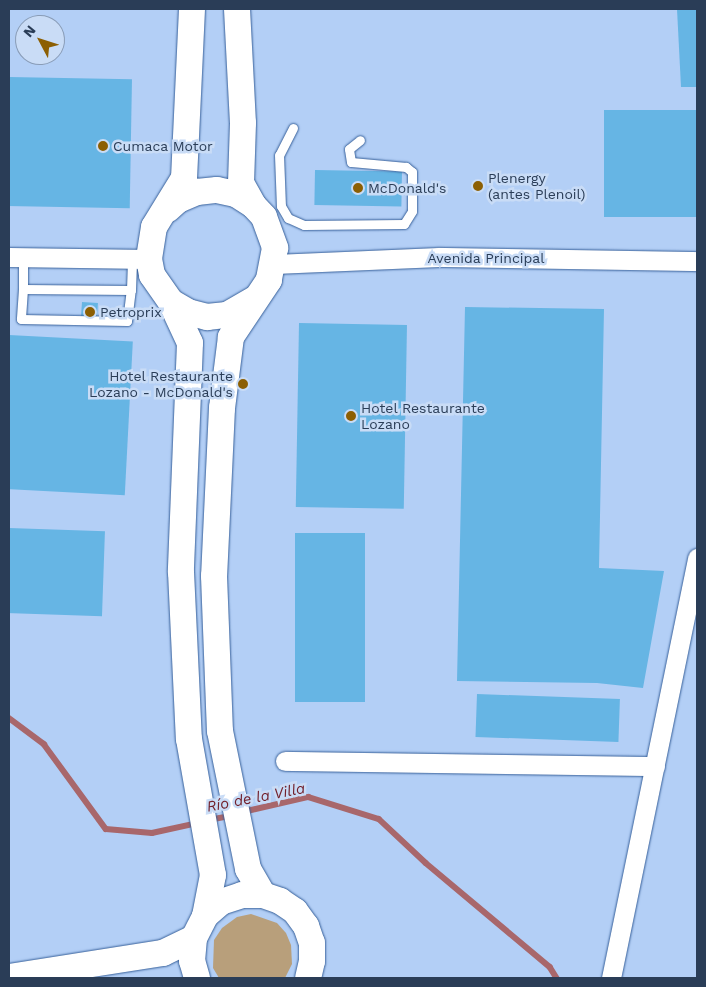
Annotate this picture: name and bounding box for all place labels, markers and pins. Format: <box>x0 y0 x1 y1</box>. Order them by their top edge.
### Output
place label: Cumaca Motor <box>113 138 213 154</box>
marker: Cumaca Motor <box>97 140 109 152</box>
place label: Plenergy (antes Plenoil) <box>488 170 585 202</box>
place label: McDonald's <box>368 180 446 196</box>
marker: Plenergy (antes Plenoil) <box>472 180 484 192</box>
marker: McDonald's <box>352 182 364 194</box>
place label: Petroprix <box>100 304 162 320</box>
marker: Petroprix <box>84 306 96 318</box>
place label: Hotel Restaurante Lozano - McDonald's <box>89 368 233 401</box>
marker: Hotel Restaurante Lozano - McDonald's <box>237 378 249 390</box>
place label: Hotel Restaurante Lozano <box>361 400 485 432</box>
marker: Hotel Restaurante Lozano <box>345 410 357 422</box>

